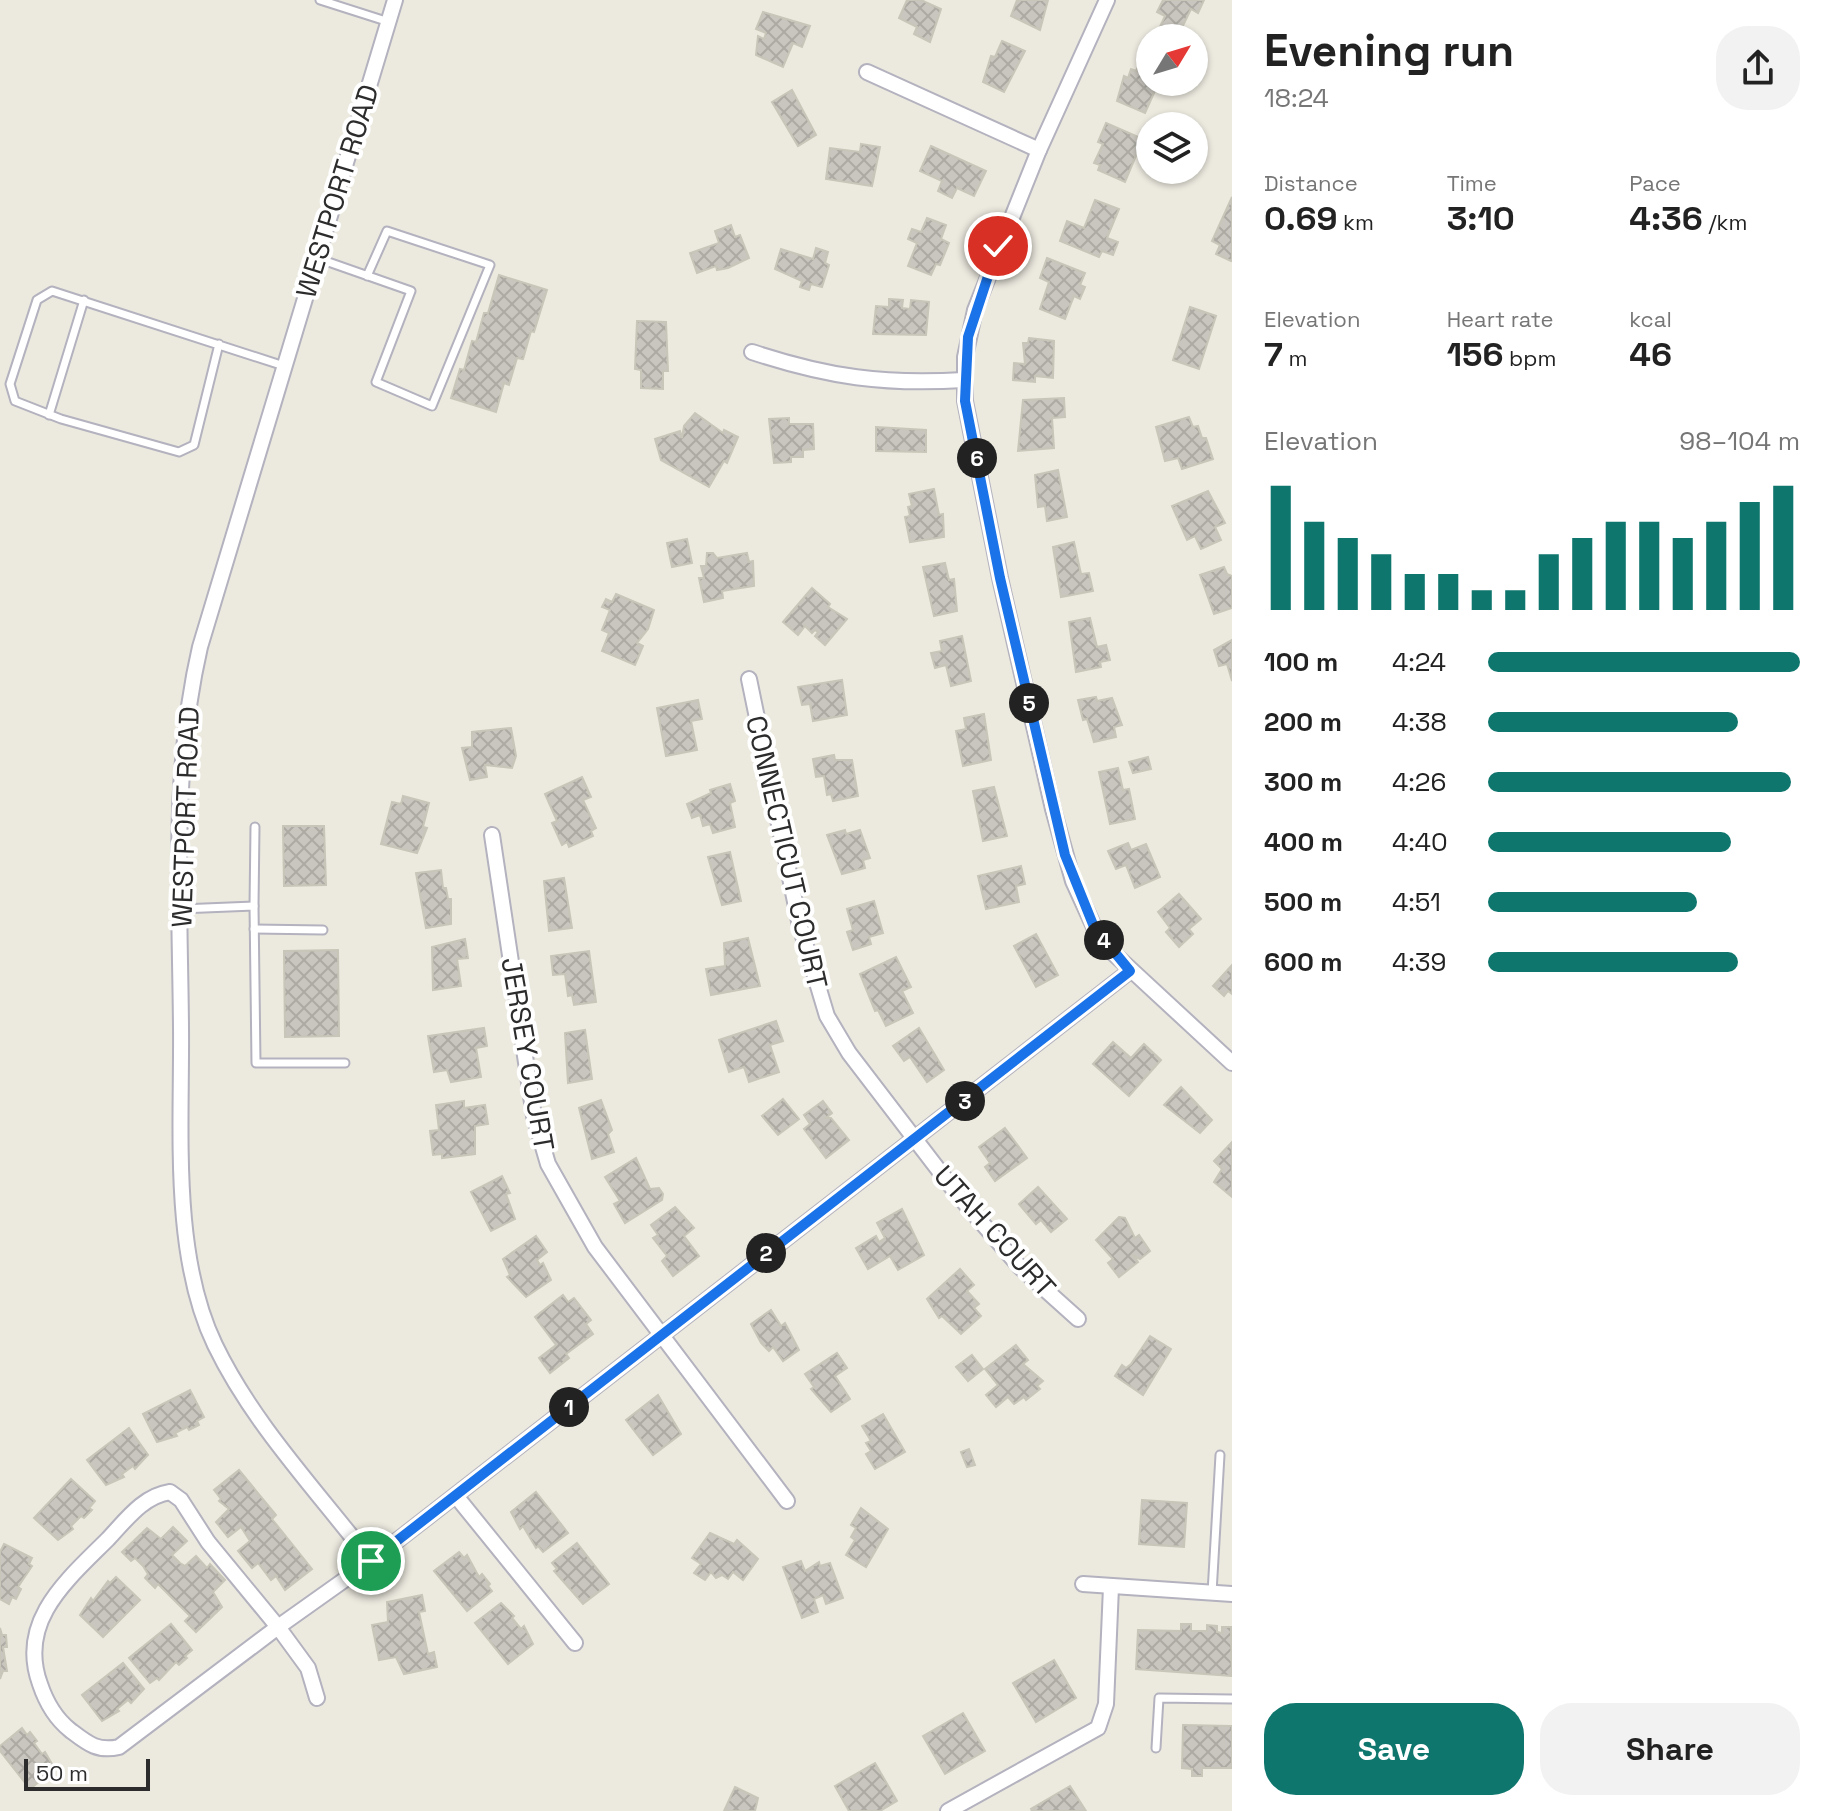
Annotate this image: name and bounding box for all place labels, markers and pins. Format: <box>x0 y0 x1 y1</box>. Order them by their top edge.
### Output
pin <box>964 212 1032 280</box>
pin: 6 <box>957 438 997 478</box>
pin: 5 <box>1009 683 1049 723</box>
pin: 4 <box>1084 920 1124 960</box>
pin: 3 <box>945 1081 985 1121</box>
pin: 2 <box>746 1233 786 1273</box>
pin: 1 <box>549 1387 589 1427</box>
pin <box>337 1527 405 1595</box>

